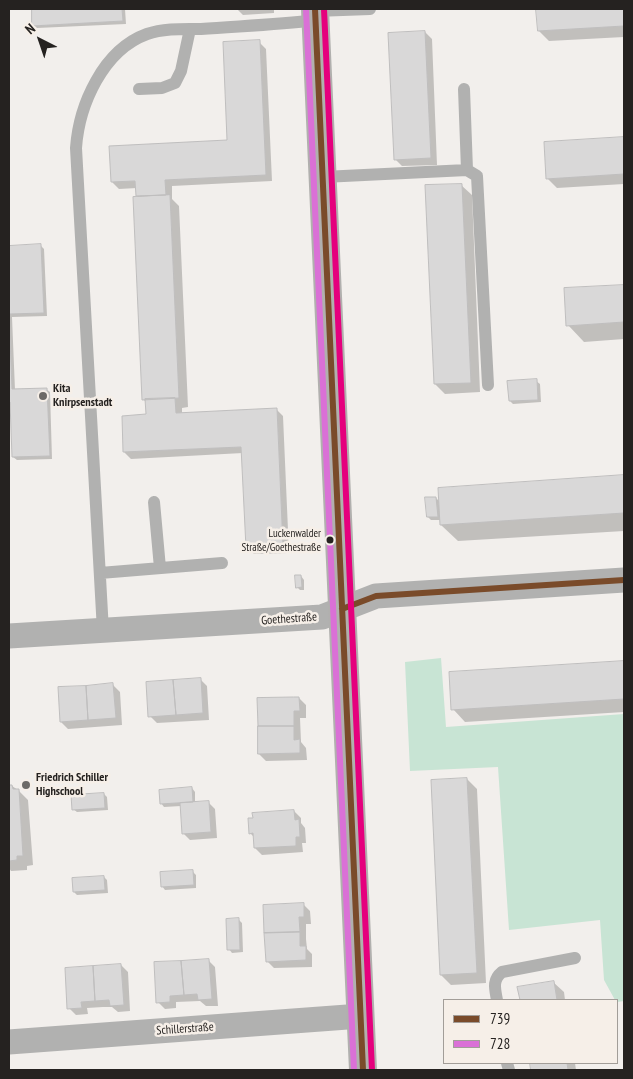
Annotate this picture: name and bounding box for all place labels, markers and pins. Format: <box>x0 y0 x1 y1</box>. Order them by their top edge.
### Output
place label: Kita Knirpsenstadt <box>53 382 112 410</box>
marker: Kita Knirpsenstadt <box>37 390 49 402</box>
place label: Luckenwalder Straße/Goethestraße <box>242 527 321 553</box>
marker: Luckenwalder Straße/Goethestraße <box>325 535 335 545</box>
place label: Friedrich Schiller Highschool <box>36 771 108 799</box>
marker: Friedrich Schiller Highschool <box>20 779 32 791</box>

